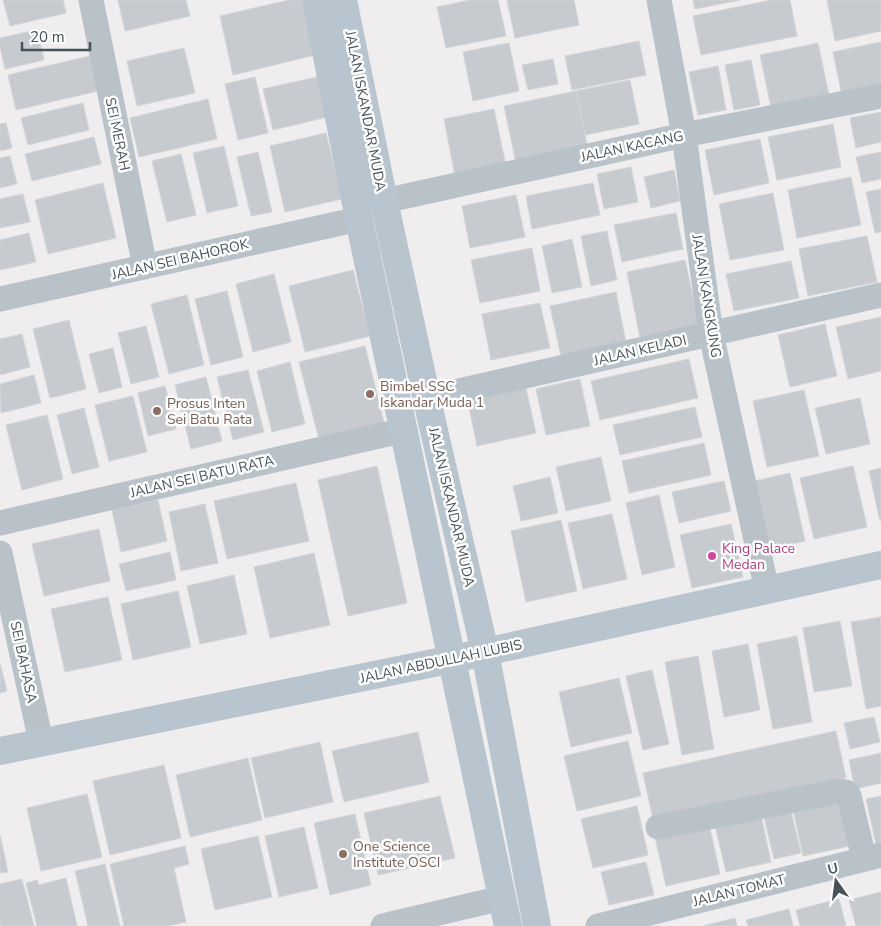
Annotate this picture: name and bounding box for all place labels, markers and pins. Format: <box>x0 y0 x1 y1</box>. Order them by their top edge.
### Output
place label: Bimbel SSC Iskandar Muda 1 <box>380 377 484 412</box>
marker: Bimbel SSC Iskandar Muda 1 <box>364 388 376 400</box>
place label: Prosus Inten Sei Batu Rata <box>167 394 252 429</box>
marker: Prosus Inten Sei Batu Rata <box>151 405 163 417</box>
place label: King Palace Medan <box>722 539 795 574</box>
marker: King Palace Medan <box>706 550 718 562</box>
place label: One Science Institute OSCI <box>353 837 440 872</box>
marker: One Science Institute OSCI <box>337 848 349 860</box>

